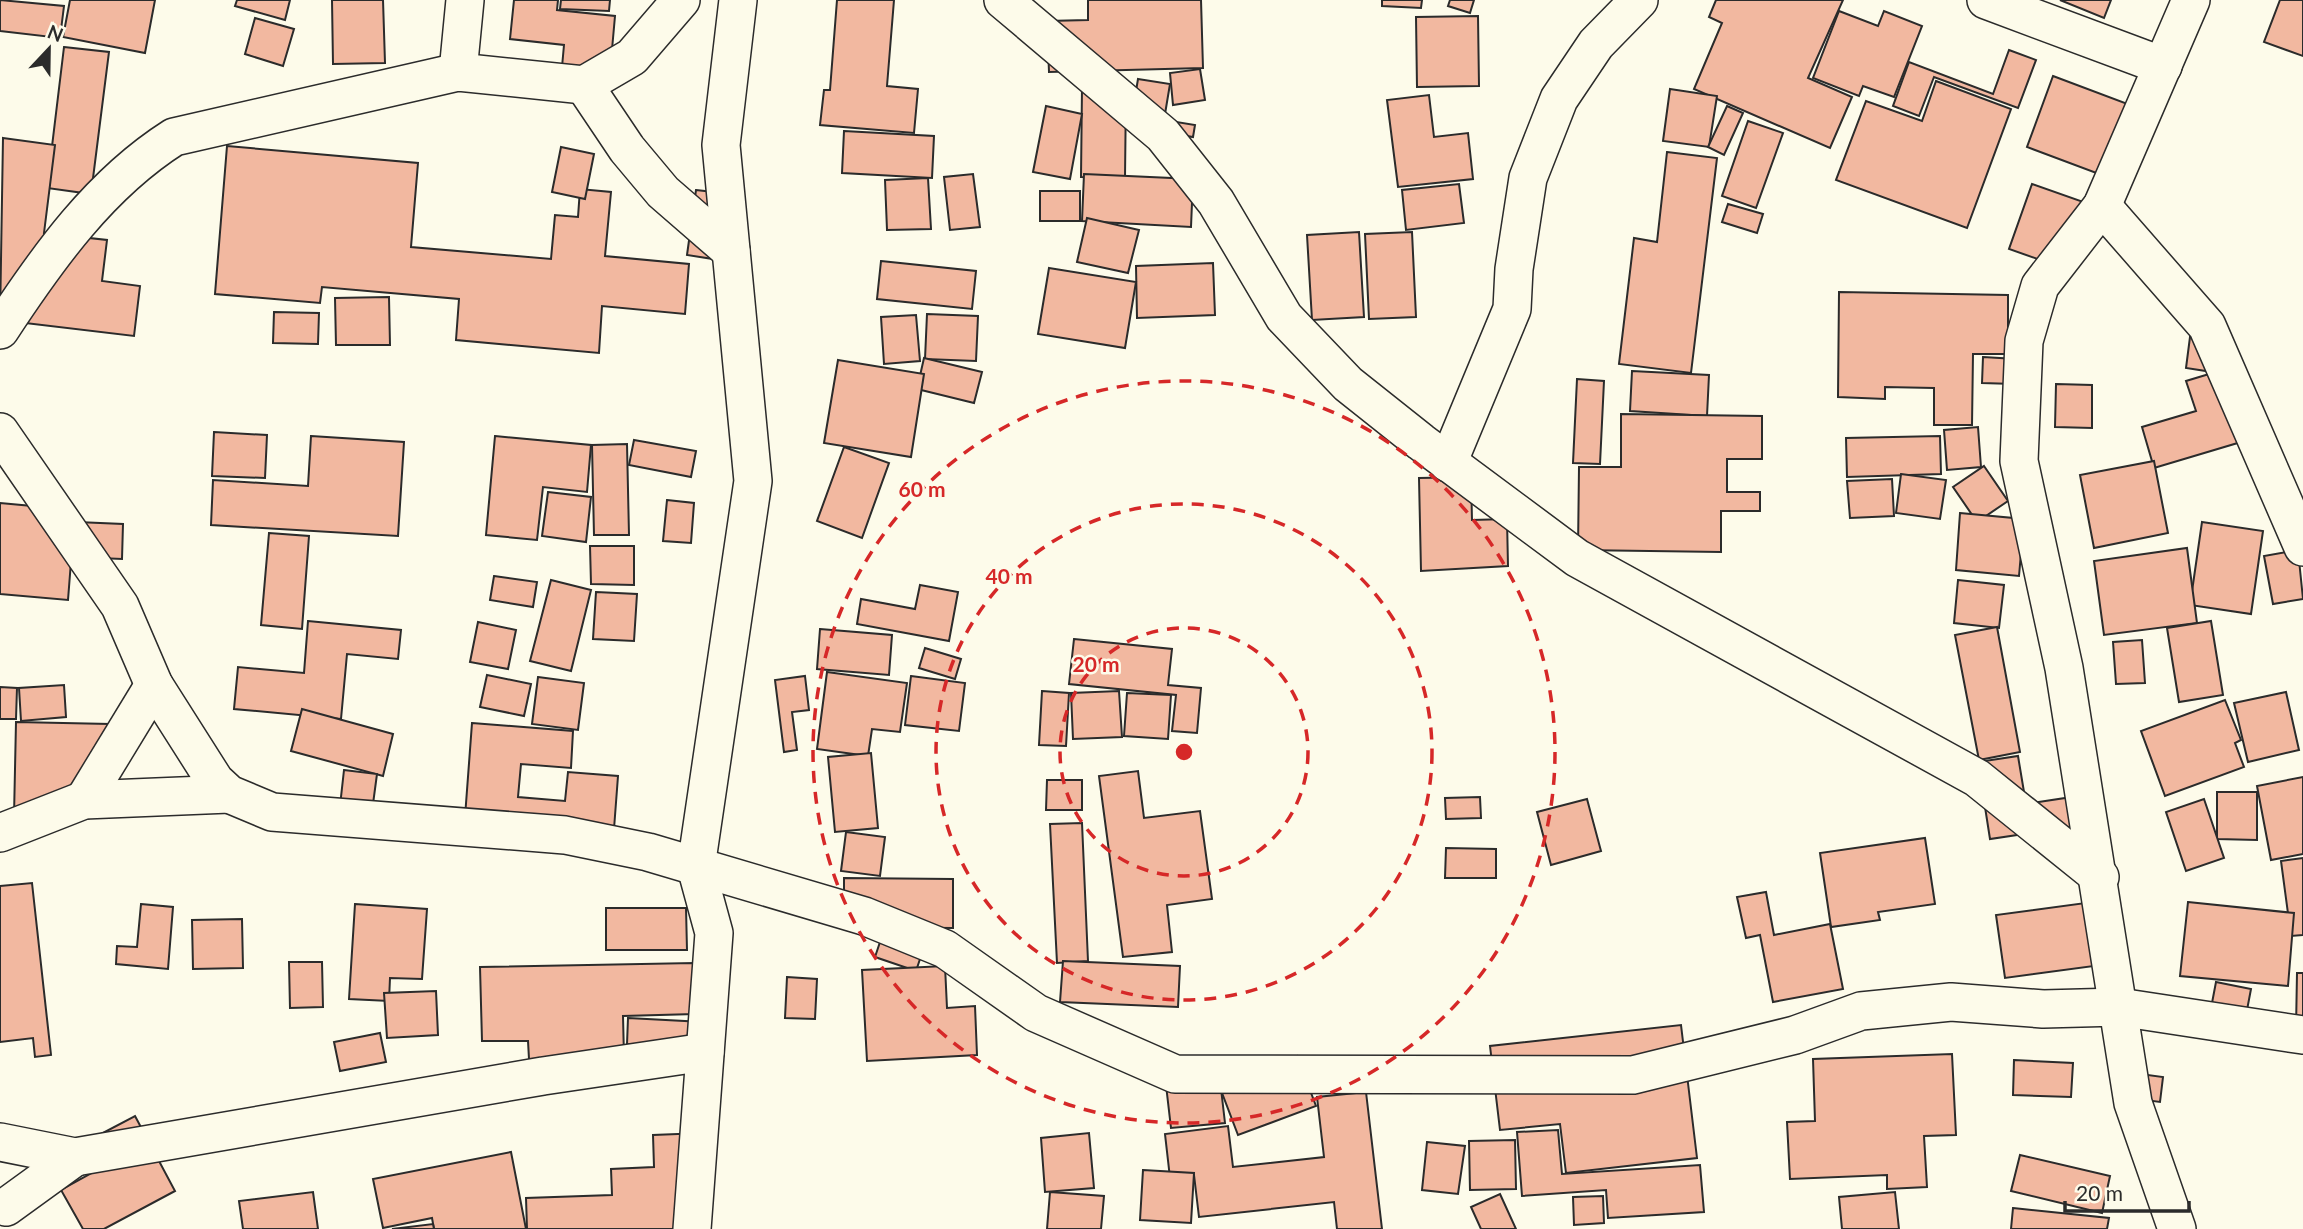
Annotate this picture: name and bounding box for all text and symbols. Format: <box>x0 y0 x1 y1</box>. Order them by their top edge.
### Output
north arrow <box>14 14 84 84</box>
text: N <box>44 19 67 46</box>
text: 60 m <box>898 476 946 501</box>
text: 40 m <box>985 563 1033 588</box>
text: 20 m <box>1072 651 1120 676</box>
centre of rings <box>1172 740 1196 764</box>
scale bar <box>2065 1170 2189 1214</box>
text: 20 m <box>2076 1180 2123 1205</box>

